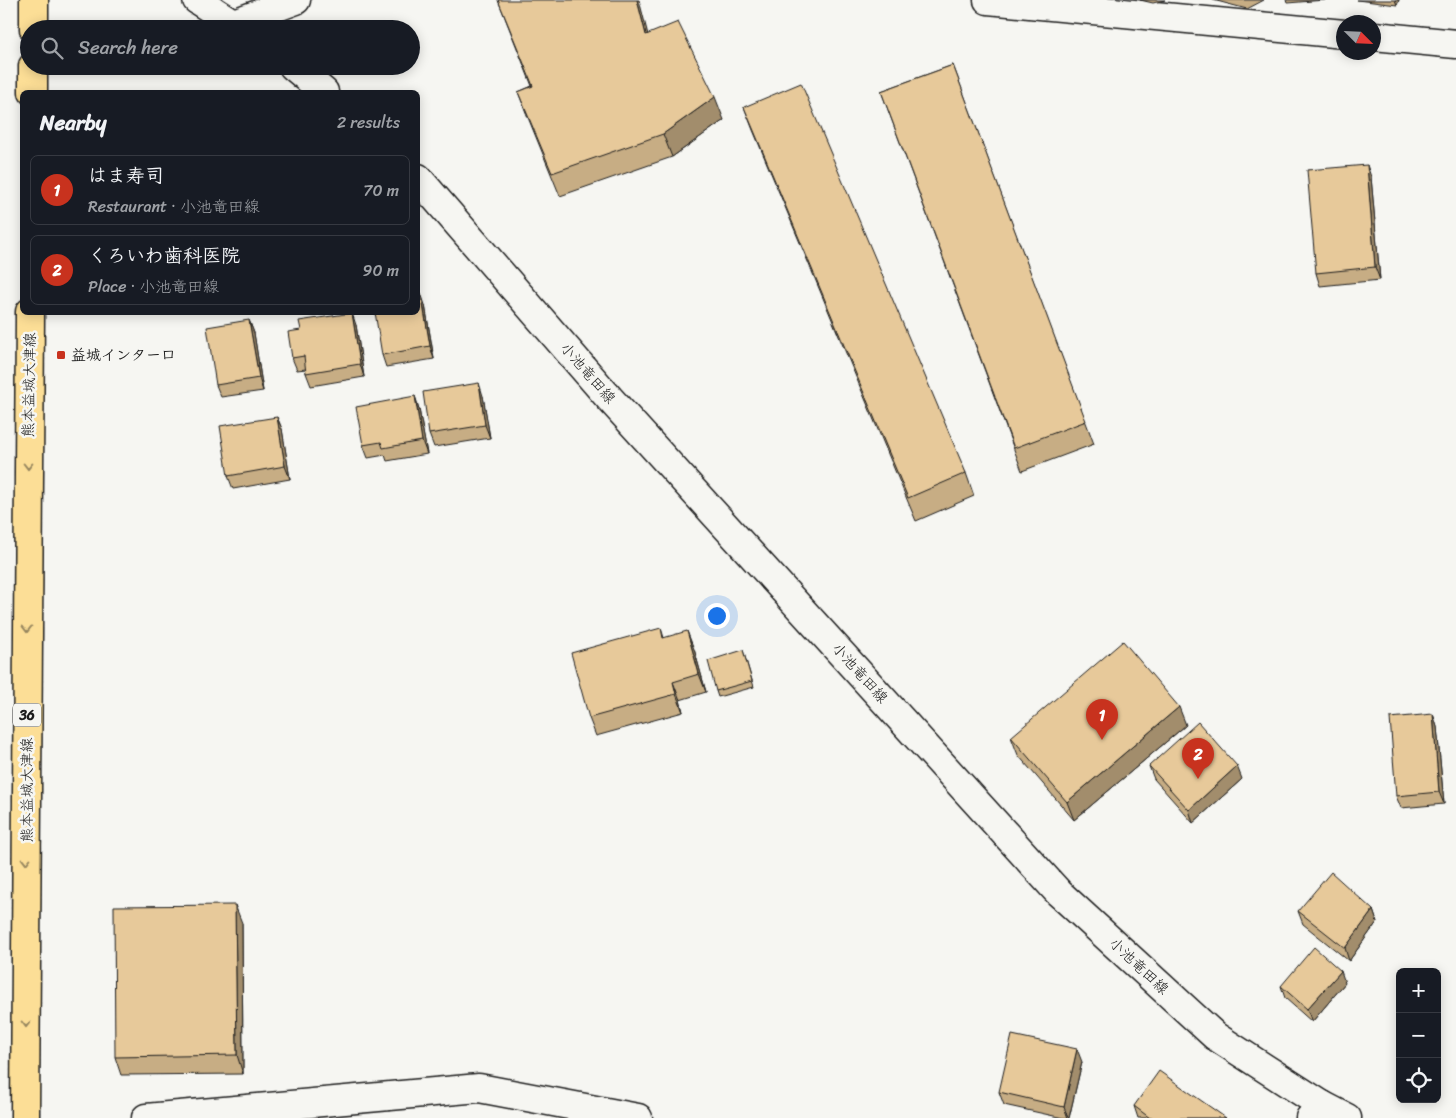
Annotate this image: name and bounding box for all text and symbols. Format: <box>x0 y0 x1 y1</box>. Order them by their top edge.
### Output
north arrow <box>1336 15 1381 60</box>
search box <box>20 20 420 75</box>
text: Search here <box>78 31 178 64</box>
icon: search <box>38 34 66 62</box>
text: Nearby <box>40 104 106 142</box>
text: 2 results <box>337 108 400 137</box>
text: はま寿司 <box>88 159 164 192</box>
text: 1 <box>54 176 60 205</box>
text: 70 m <box>363 176 399 205</box>
text: Restaurant · 小池竜田線 <box>88 192 260 221</box>
text: くろいわ歯科医院 <box>88 239 240 272</box>
text: 2 <box>52 256 62 285</box>
text: 90 m <box>363 256 399 285</box>
text: Place · 小池竜田線 <box>88 272 219 301</box>
street label: 熊本益城大津線 <box>15 332 43 438</box>
street label: 小池竜田線 <box>554 336 622 410</box>
place label: 益城インター口 <box>71 342 176 368</box>
marker: 益城インター口 <box>55 349 67 361</box>
one-way arrow <box>23 462 33 470</box>
your location <box>704 603 730 629</box>
one-way arrow <box>22 625 32 633</box>
street label: 小池竜田線 <box>825 636 895 710</box>
pin: 1 <box>1086 699 1118 740</box>
road number: 36 <box>13 704 41 726</box>
street label: 熊本益城大津線 <box>14 737 40 843</box>
pin: 2 <box>1182 738 1214 779</box>
one-way arrow <box>21 858 31 865</box>
street label: 小池竜田線 <box>1103 931 1175 1001</box>
map controls <box>1396 968 1441 1103</box>
button: + <box>1396 968 1441 1013</box>
button: − <box>1396 1013 1441 1058</box>
one-way arrow <box>21 1020 31 1028</box>
button: locate <box>1396 1058 1441 1103</box>

